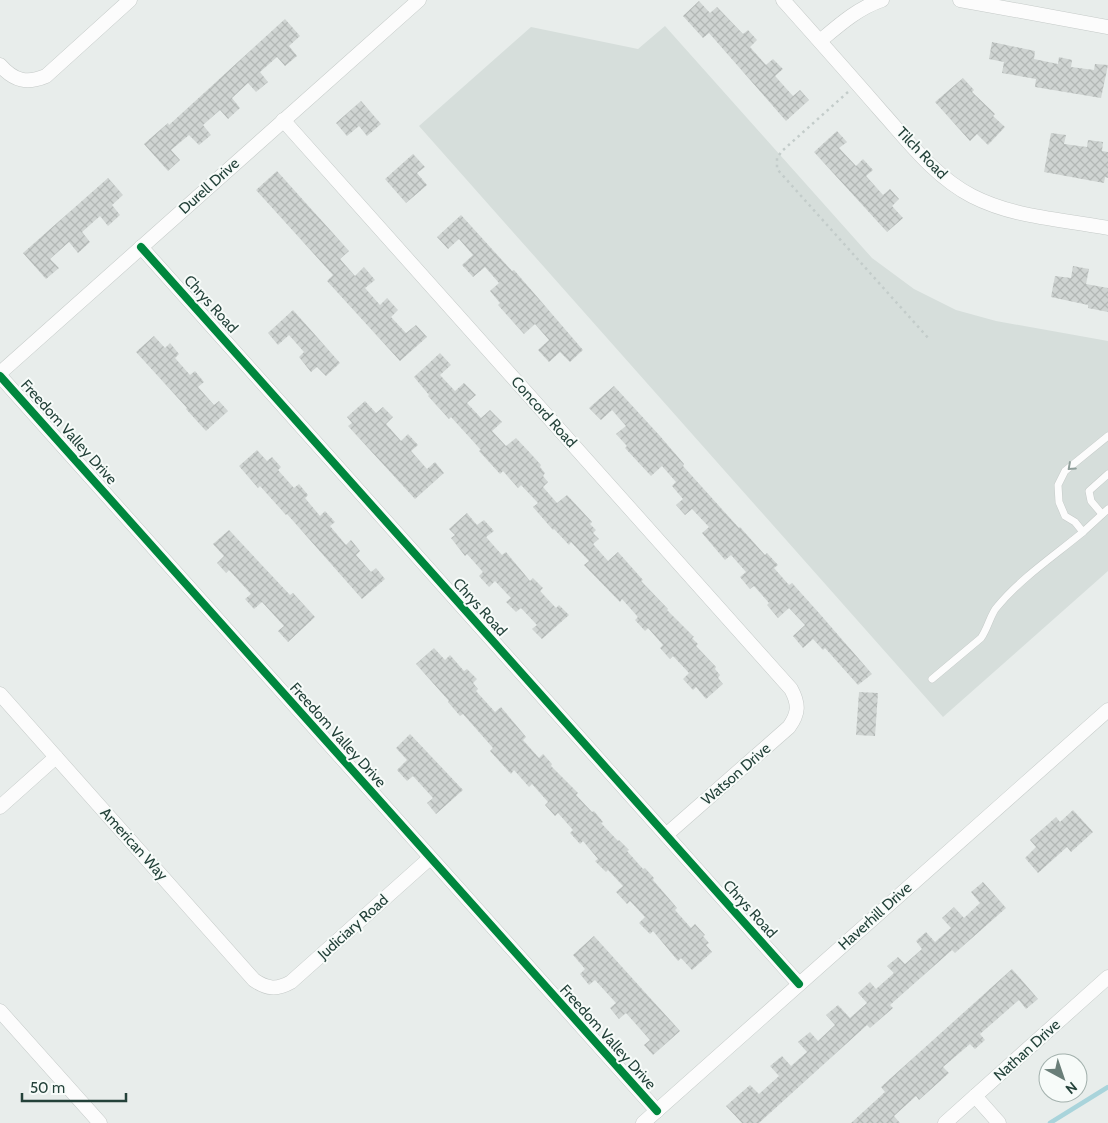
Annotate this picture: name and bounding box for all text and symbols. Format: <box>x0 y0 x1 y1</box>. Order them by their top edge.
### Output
street label: Tilch Road <box>893 123 951 183</box>
street label: Durell Drive <box>175 154 243 218</box>
street label: Chrys Road <box>180 271 242 337</box>
street label: Concord Road <box>507 373 581 451</box>
street label: Freedom Valley Drive <box>17 376 121 488</box>
one-way arrow <box>1067 461 1076 470</box>
street label: Chrys Road <box>449 574 511 640</box>
street label: Freedom Valley Drive <box>286 679 390 791</box>
street label: Watson Drive <box>698 739 774 809</box>
street label: American Way <box>97 804 172 884</box>
street label: Chrys Road <box>719 876 781 942</box>
street label: Haverhill Drive <box>835 878 916 954</box>
street label: Judiciary Road <box>313 891 392 964</box>
street label: Freedom Valley Drive <box>556 981 660 1093</box>
street label: Nathan Drive <box>990 1015 1064 1085</box>
north arrow <box>1038 1053 1088 1103</box>
scale bar <box>22 1070 126 1102</box>
text: N <box>1062 1078 1081 1098</box>
text: 50 m <box>30 1079 65 1097</box>

